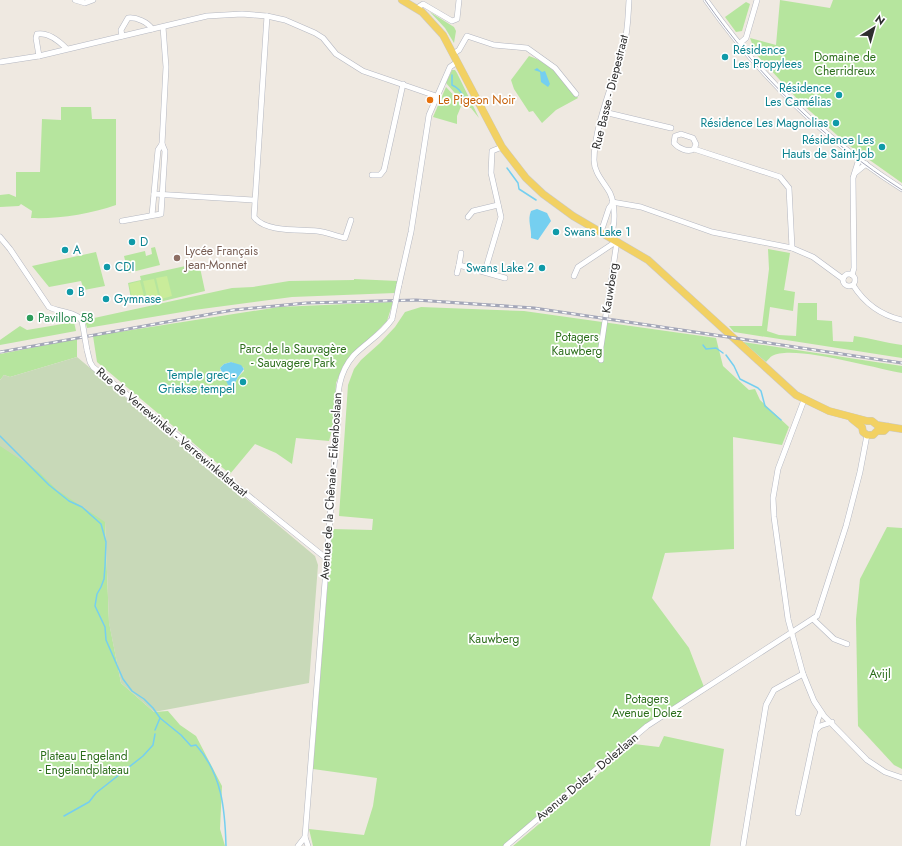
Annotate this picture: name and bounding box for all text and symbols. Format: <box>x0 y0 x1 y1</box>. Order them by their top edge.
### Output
north arrow <box>854 8 894 48</box>
text: N <box>872 11 888 29</box>
street label: Rue Basse - Diepestraat <box>587 33 633 151</box>
place label: Résidence Les Propylees <box>733 41 802 73</box>
park label: Domaine de Cherridreux <box>814 48 876 80</box>
marker: Résidence Les Propylees <box>720 52 730 62</box>
place label: Résidence Les Camélias <box>765 79 831 111</box>
marker: Résidence Les Camélias <box>834 90 844 100</box>
place label: Le Pigeon Noir <box>438 91 516 109</box>
marker: Le Pigeon Noir <box>425 95 435 105</box>
place label: Résidence Les Magnolias <box>701 114 828 132</box>
marker: Résidence Les Magnolias <box>831 118 841 128</box>
place label: Résidence Les Hauts de Saint-Job <box>782 131 874 163</box>
marker: Résidence Les Hauts de Saint-Job <box>877 142 887 152</box>
place label: Swans Lake 1 <box>564 223 631 241</box>
marker: Swans Lake 1 <box>551 227 561 237</box>
place label: D <box>140 233 148 251</box>
marker: D <box>127 237 137 247</box>
place label: A <box>73 241 81 259</box>
place label: Lycée Français Jean-Monnet <box>183 242 258 274</box>
marker: A <box>60 245 70 255</box>
marker: Lycée Français Jean-Monnet <box>172 253 182 263</box>
place label: CDI <box>115 258 134 276</box>
place label: Swans Lake 2 <box>466 259 534 277</box>
street label: Kauwberg <box>597 261 623 315</box>
marker: CDI <box>102 262 112 272</box>
marker: Swans Lake 2 <box>537 263 547 273</box>
place label: B <box>78 283 85 301</box>
marker: B <box>65 287 75 297</box>
place label: Gymnase <box>114 290 161 308</box>
marker: Gymnase <box>101 294 111 304</box>
place label: Pavillon 58 <box>38 309 94 327</box>
marker: Pavillon 58 <box>25 313 35 323</box>
park label: Potagers Kauwberg <box>552 328 602 360</box>
park label: Parc de la Sauvagère - Sauvagere Park <box>240 340 346 372</box>
street label: Rue de Verrewinkel - Verrewinkelstraat <box>92 363 252 501</box>
place label: Temple grec - Griekse tempel <box>158 366 235 398</box>
marker: Temple grec - Griekse tempel <box>238 377 248 387</box>
street label: Avenue de la Chênaie - Eikenboslaan <box>315 392 347 580</box>
park label: Kauwberg <box>469 630 519 648</box>
park label: Avijl <box>869 665 891 683</box>
park label: Potagers Avenue Dolez <box>612 690 682 722</box>
street label: Avenue Dolez - Dolezlaan <box>532 729 642 825</box>
park label: Plateau Engeland - Engelandplateau <box>39 747 129 779</box>

